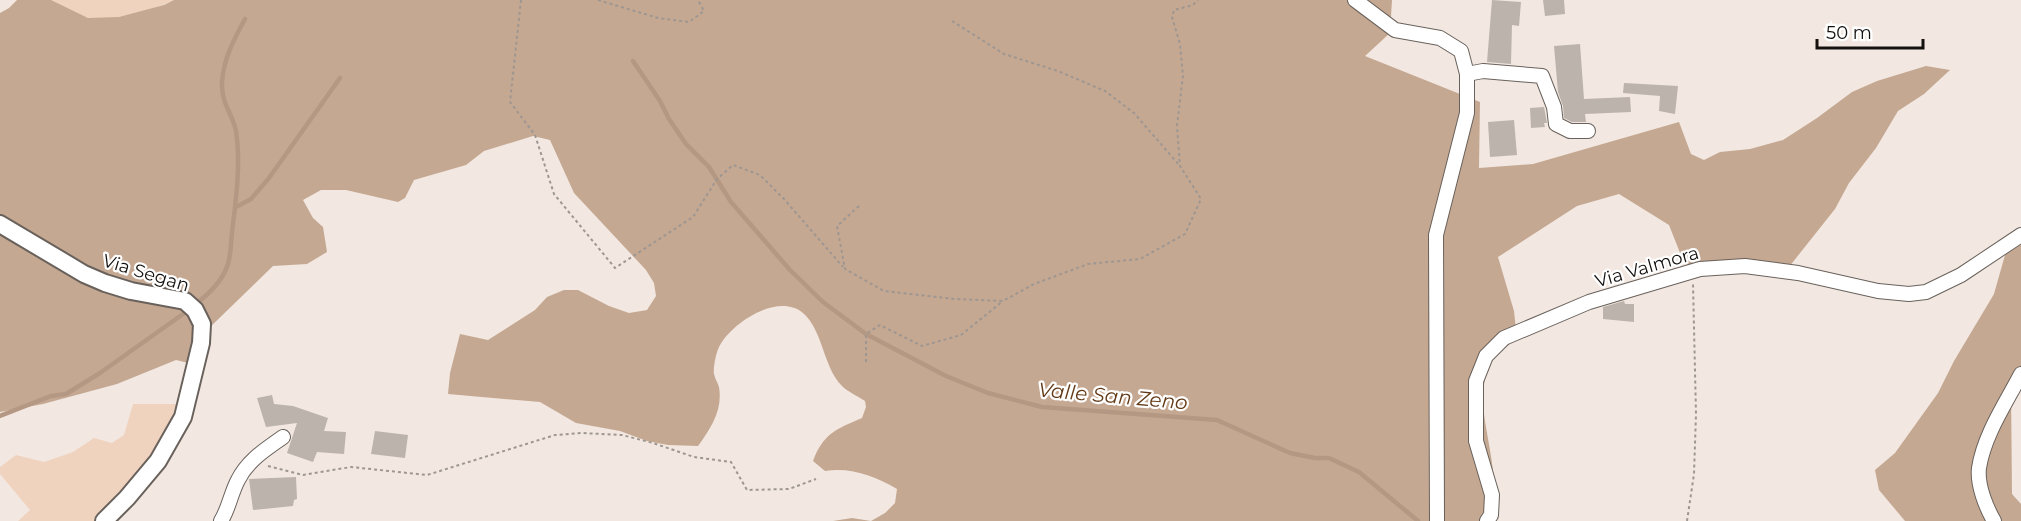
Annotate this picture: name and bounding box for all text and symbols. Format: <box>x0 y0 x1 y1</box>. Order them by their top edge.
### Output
scale bar <box>1817 12 1924 50</box>
text: 50 m <box>1826 22 1872 44</box>
street label: Via Valmora <box>1593 242 1701 292</box>
street label: Via Segan <box>100 249 192 297</box>
water label: Valle San Zeno <box>1037 378 1189 414</box>

